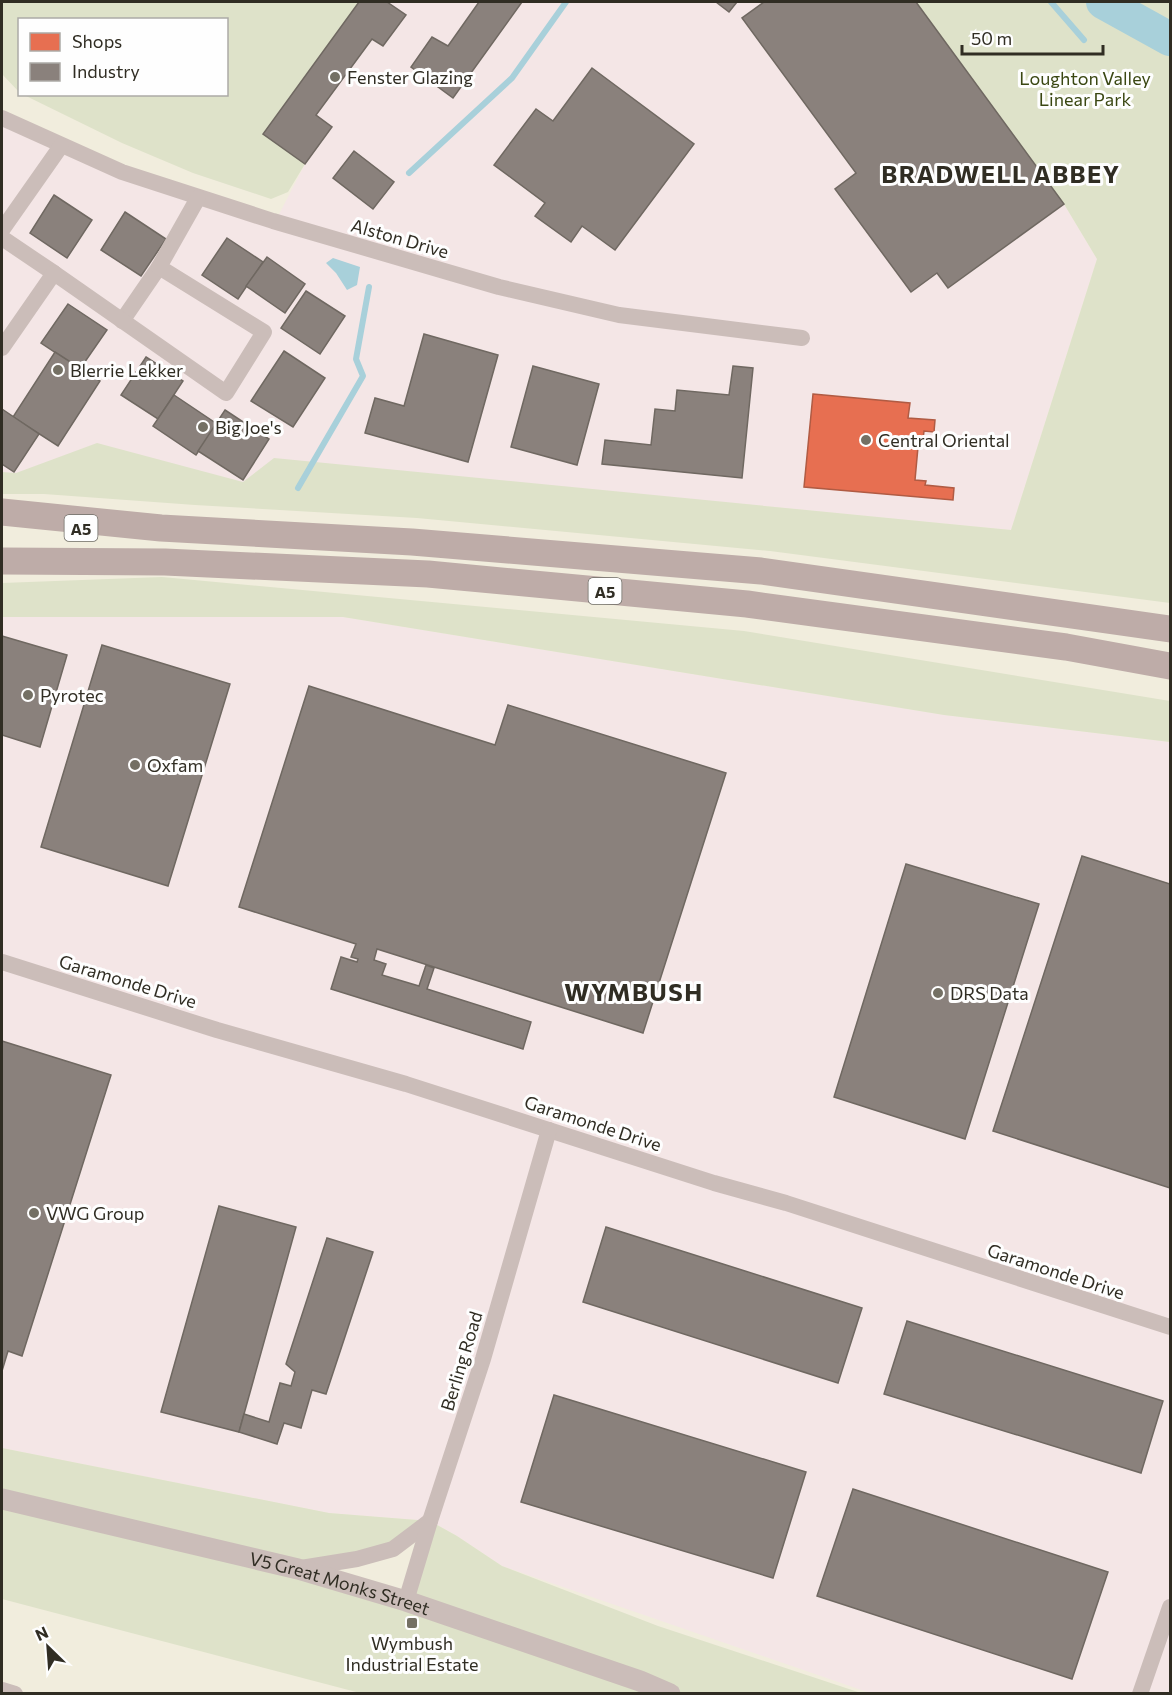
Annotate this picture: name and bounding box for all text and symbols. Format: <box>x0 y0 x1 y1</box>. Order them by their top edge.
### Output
legend <box>18 18 228 96</box>
scale bar <box>962 18 1103 56</box>
text: 50 m <box>971 27 1012 49</box>
text: Shops <box>72 30 122 52</box>
text: Industry <box>72 60 140 82</box>
place label: Fenster Glazing <box>347 66 473 88</box>
park label: Loughton Valley Linear Park <box>1019 67 1151 110</box>
marker: Fenster Glazing <box>328 70 342 84</box>
district label: BRADWELL ABBEY <box>881 159 1121 188</box>
street label: Alston Drive <box>349 214 451 262</box>
place label: Blerrie Lekker <box>70 359 183 381</box>
marker: Blerrie Lekker <box>51 363 65 377</box>
place label: Big Joe's <box>215 416 282 438</box>
marker: Big Joe's <box>196 420 210 434</box>
place label: Central Oriental <box>878 429 1010 451</box>
marker: Central Oriental <box>859 433 873 447</box>
road number: A5 <box>64 515 98 541</box>
road number: A5 <box>588 578 622 604</box>
place label: Pyrotec <box>40 684 104 706</box>
marker: Pyrotec <box>21 688 35 702</box>
place label: Oxfam <box>147 754 203 776</box>
marker: Oxfam <box>128 758 142 772</box>
street label: Garamonde Drive <box>57 950 199 1012</box>
district label: WYMBUSH <box>564 977 704 1006</box>
place label: DRS Data <box>950 982 1029 1004</box>
marker: DRS Data <box>931 986 945 1000</box>
street label: Garamonde Drive <box>522 1090 664 1156</box>
place label: VWG Group <box>46 1202 145 1224</box>
marker: VWG Group <box>27 1206 41 1220</box>
street label: Garamonde Drive <box>985 1238 1127 1304</box>
street label: Berling Road <box>435 1309 487 1413</box>
street label: V5 Great Monks Street <box>247 1547 433 1619</box>
marker: Wymbush Industrial Estate <box>405 1616 419 1630</box>
north arrow <box>18 1617 78 1677</box>
text: N <box>32 1622 51 1644</box>
place label: Wymbush Industrial Estate <box>346 1632 478 1675</box>

